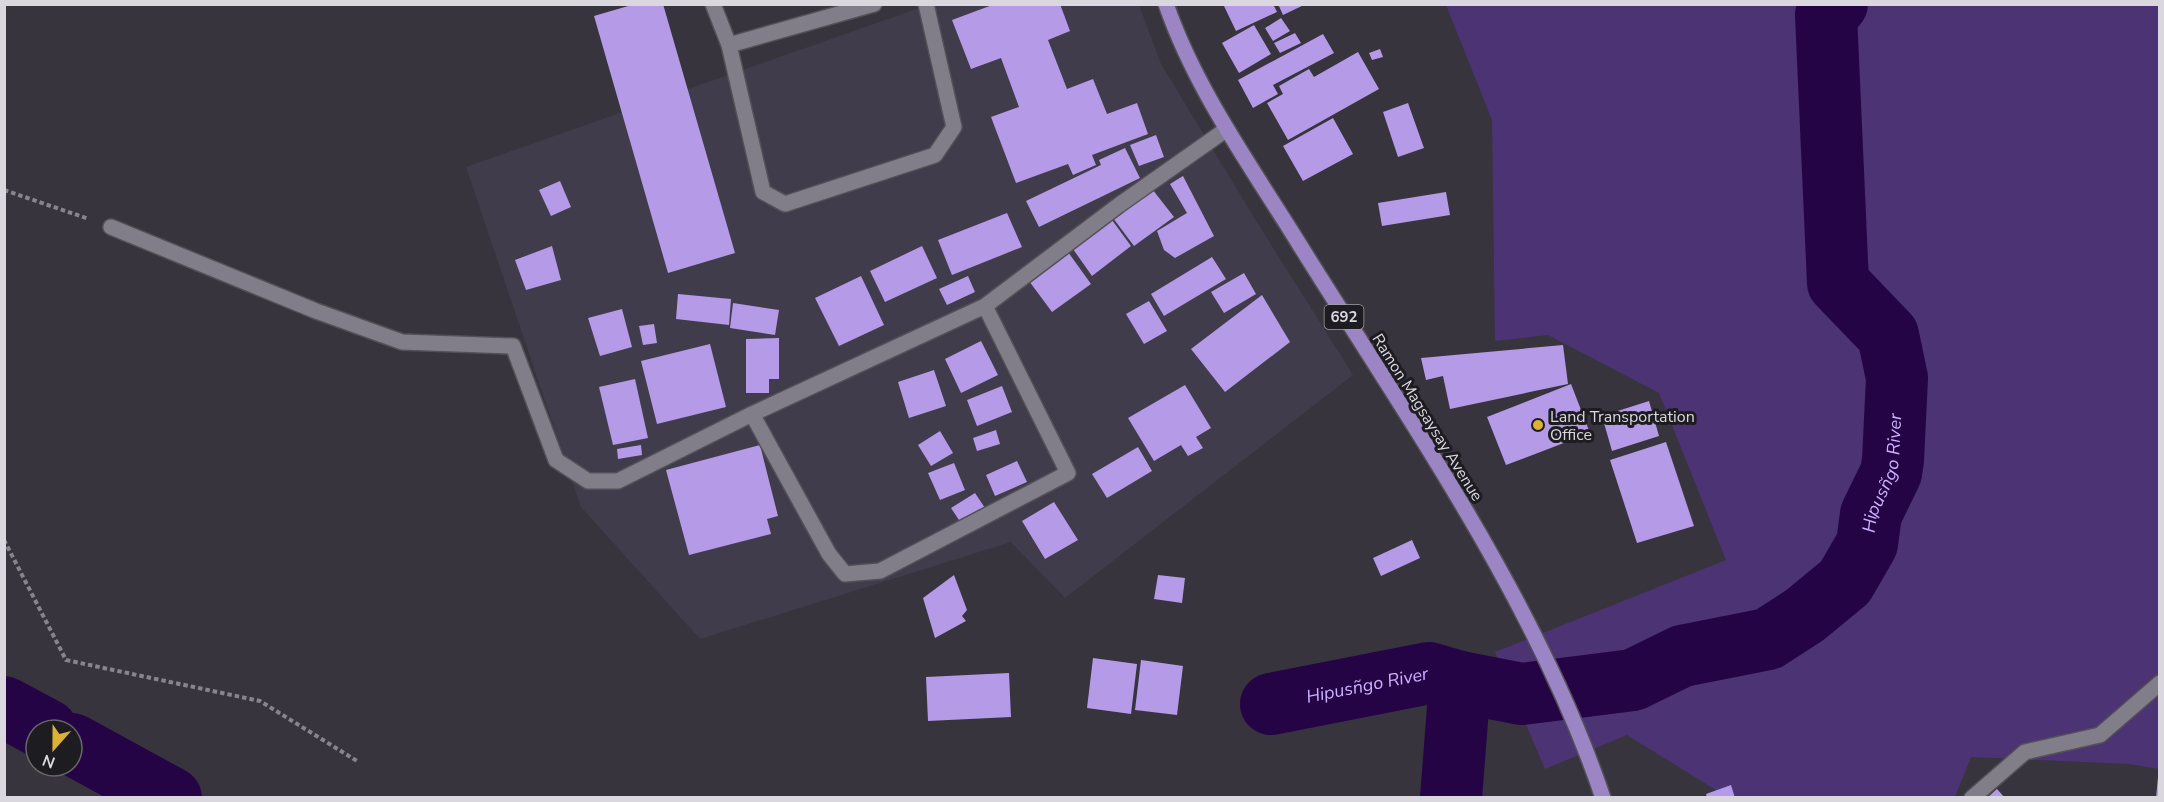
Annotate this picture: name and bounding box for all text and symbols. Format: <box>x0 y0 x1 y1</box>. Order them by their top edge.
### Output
road number: 692 <box>1324 305 1364 329</box>
street label: Ramon Magsaysay Avenue <box>1367 330 1488 505</box>
place label: Land Transportation Office <box>1550 406 1695 446</box>
water label: Hipusñgo River <box>1857 412 1907 534</box>
marker: Land Transportation Office <box>1531 418 1545 432</box>
water label: Hipusñgo River <box>1304 661 1431 709</box>
north arrow <box>24 718 84 778</box>
text: N <box>39 749 59 773</box>

